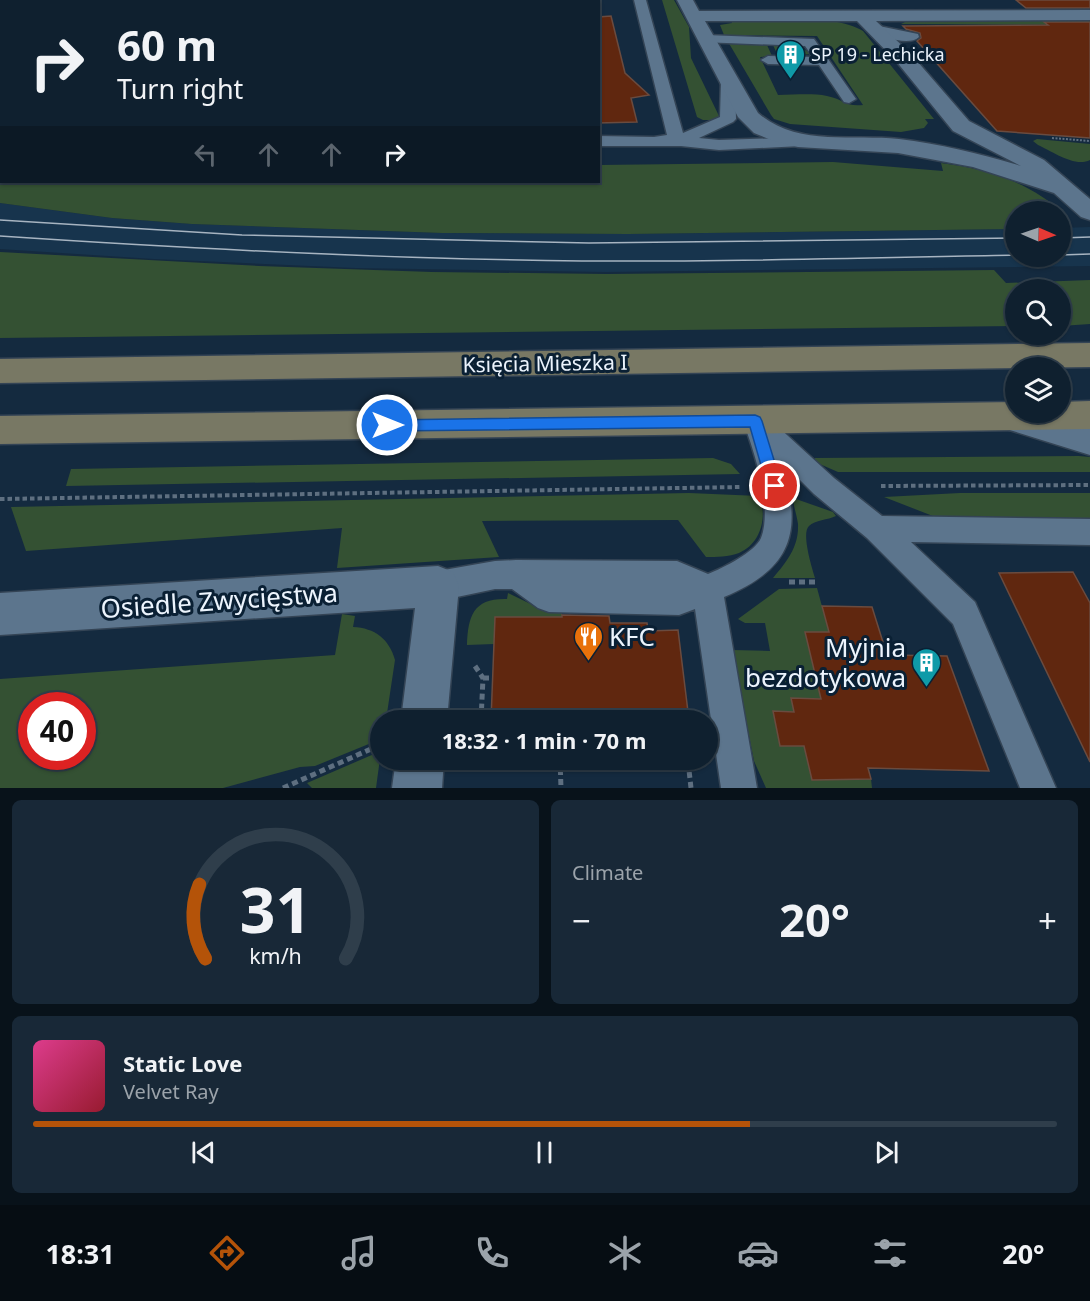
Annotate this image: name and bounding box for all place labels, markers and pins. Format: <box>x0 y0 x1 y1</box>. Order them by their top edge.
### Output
building icon: SP 19 - Lechicka <box>774 38 806 80</box>
place label: SP 19 - Lechicka <box>811 42 945 66</box>
pin <box>749 460 800 511</box>
place label: KFC <box>609 618 655 654</box>
restaurant icon: KFC <box>572 620 604 662</box>
place label: Myjnia bezdotykowa <box>745 629 906 695</box>
building icon: Myjnia bezdotykowa <box>911 646 943 688</box>

